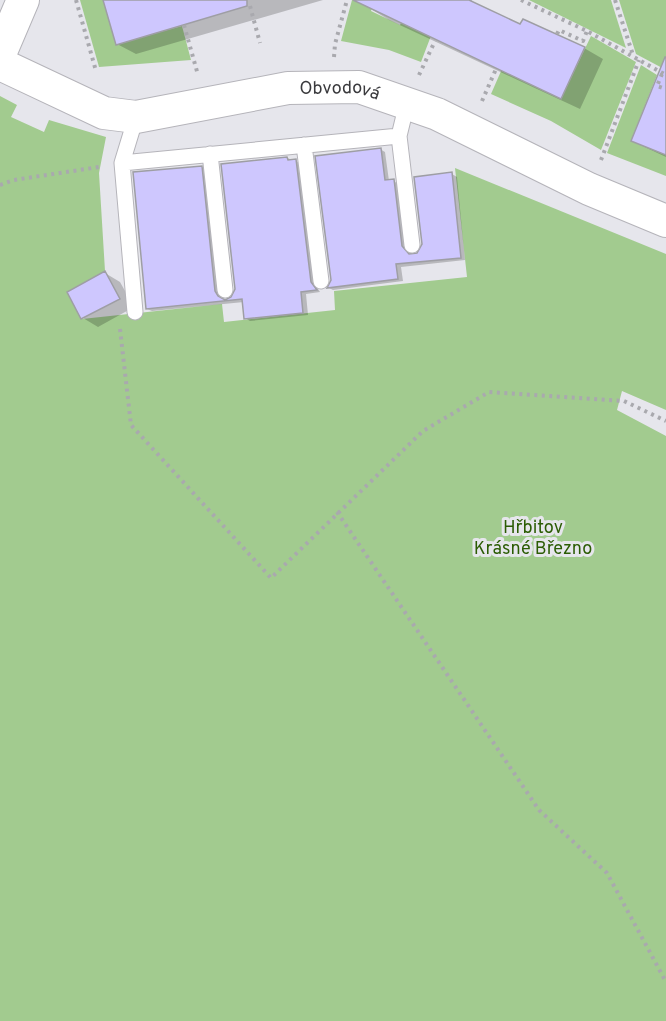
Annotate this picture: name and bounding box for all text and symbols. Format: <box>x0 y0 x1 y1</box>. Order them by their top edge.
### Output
street label: Obvodová <box>299 77 383 106</box>
park label: Hřbitov Krásné Březno <box>474 517 592 561</box>

